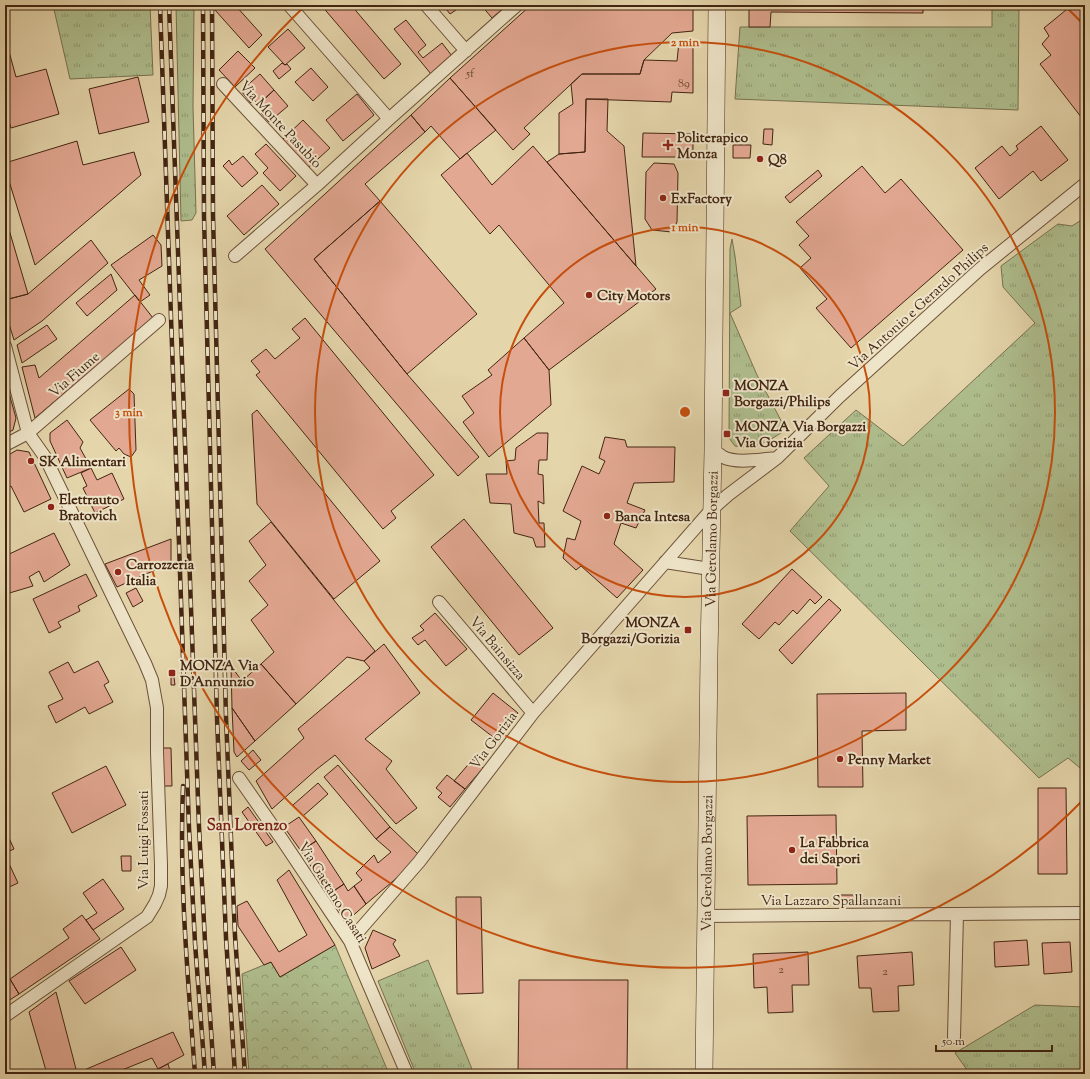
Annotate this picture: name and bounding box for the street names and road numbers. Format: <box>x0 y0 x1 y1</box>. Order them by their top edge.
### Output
street label: Via Monte Pasubio <box>234 77 326 174</box>
street label: Via Antonio e Gerardo Philips <box>845 239 994 376</box>
street label: Via Fiume <box>46 348 105 403</box>
street label: Via Gerolamo Borgazzi <box>702 470 725 608</box>
street label: Via Bainsizza <box>464 613 530 686</box>
street label: Via Gorizia <box>466 708 523 774</box>
street label: Via Luigi Fossati <box>135 790 155 890</box>
street label: Via Gerolamo Borgazzi <box>698 794 719 932</box>
street label: Via Gaetano Casati <box>292 838 371 948</box>
street label: Via Lazzaro Spallanzani <box>761 892 901 912</box>

